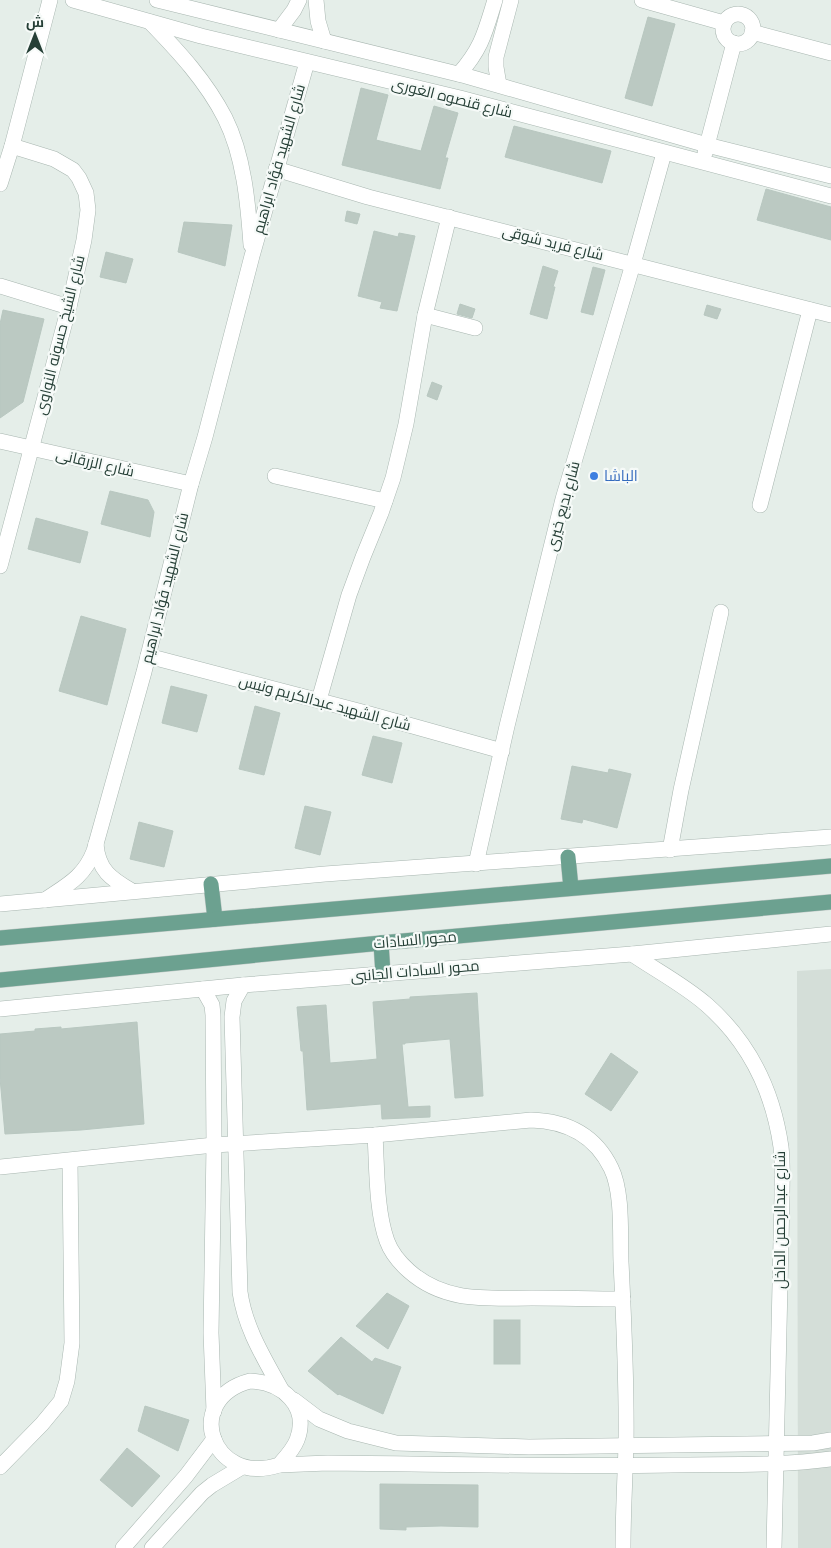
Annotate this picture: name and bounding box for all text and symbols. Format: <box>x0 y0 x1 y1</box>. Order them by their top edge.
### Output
north arrow <box>10 10 60 60</box>
text: ش <box>26 13 44 31</box>
street label: شارع قنصوه الغورى <box>389 73 514 124</box>
street label: شارع الشهيد فؤاد ابراهيم <box>248 82 311 236</box>
street label: شارع فريد شوقى <box>500 221 606 266</box>
street label: شارع الشيخ حسونه النواوى <box>30 253 91 417</box>
street label: شارع الزرقانى <box>54 444 136 483</box>
street label: شارع بديع خيرى <box>541 459 586 553</box>
place label: الباشا <box>604 466 638 485</box>
marker: الباشا <box>588 470 600 482</box>
street label: شارع الشهيد فؤاد ابراهيم <box>137 510 194 666</box>
street label: شارع الشهيد عبدالكريم ونيس <box>237 670 413 737</box>
street label: محور السادات <box>373 926 457 953</box>
street label: محور السادات الجانبى <box>350 955 480 987</box>
street label: شارع عبدالرحمن الداخل <box>770 1151 791 1289</box>

